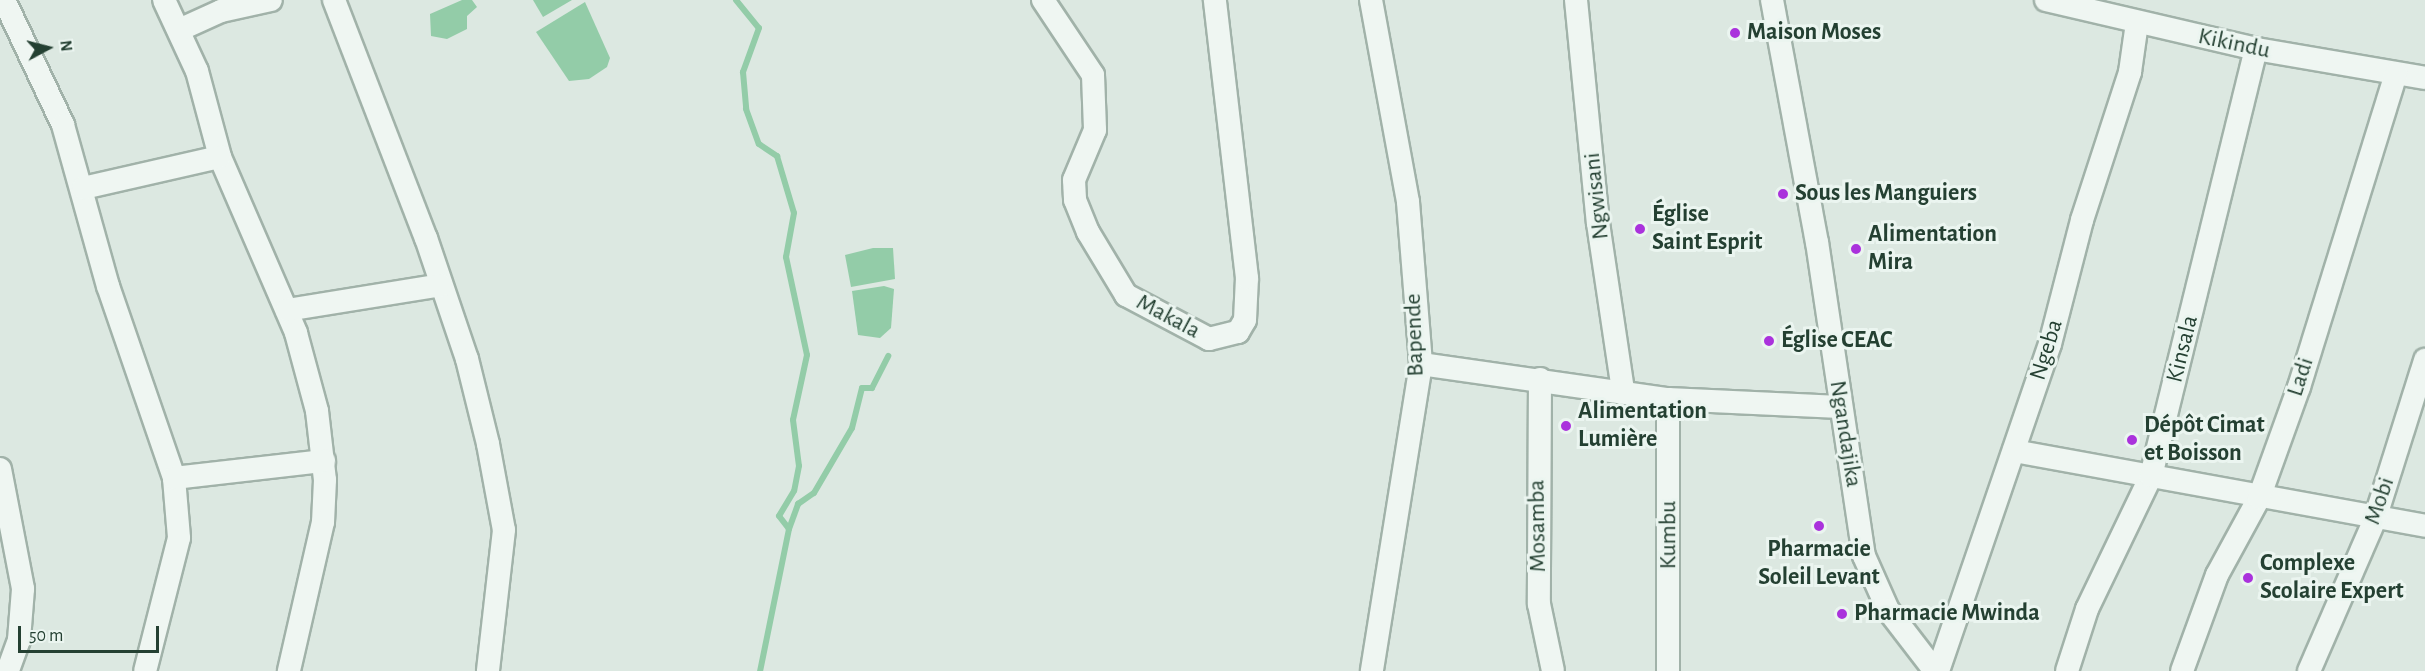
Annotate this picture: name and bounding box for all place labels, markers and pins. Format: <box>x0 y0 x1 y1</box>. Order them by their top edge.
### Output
place label: Maison Moses <box>1747 19 1881 47</box>
marker: Maison Moses <box>1728 26 1742 40</box>
place label: Sous les Manguiers <box>1795 180 1977 208</box>
marker: Sous les Manguiers <box>1776 187 1790 201</box>
place label: Église Saint Esprit <box>1652 201 1762 257</box>
place label: Alimentation Mira <box>1868 221 1997 277</box>
marker: Église Saint Esprit <box>1633 222 1647 236</box>
marker: Alimentation Mira <box>1849 242 1863 256</box>
place label: Église CEAC <box>1781 327 1892 355</box>
marker: Église CEAC <box>1762 334 1776 348</box>
place label: Alimentation Lumière <box>1578 398 1707 454</box>
place label: Dépôt Cimat et Boisson <box>2144 412 2265 468</box>
marker: Alimentation Lumière <box>1559 419 1573 433</box>
marker: Dépôt Cimat et Boisson <box>2125 433 2139 447</box>
marker: Pharmacie Soleil Levant <box>1812 519 1826 533</box>
place label: Pharmacie Soleil Levant <box>1758 536 1880 592</box>
place label: Complexe Scolaire Expert <box>2260 550 2404 606</box>
marker: Complexe Scolaire Expert <box>2241 571 2255 585</box>
place label: Pharmacie Mwinda <box>1854 600 2040 628</box>
marker: Pharmacie Mwinda <box>1835 607 1849 621</box>

